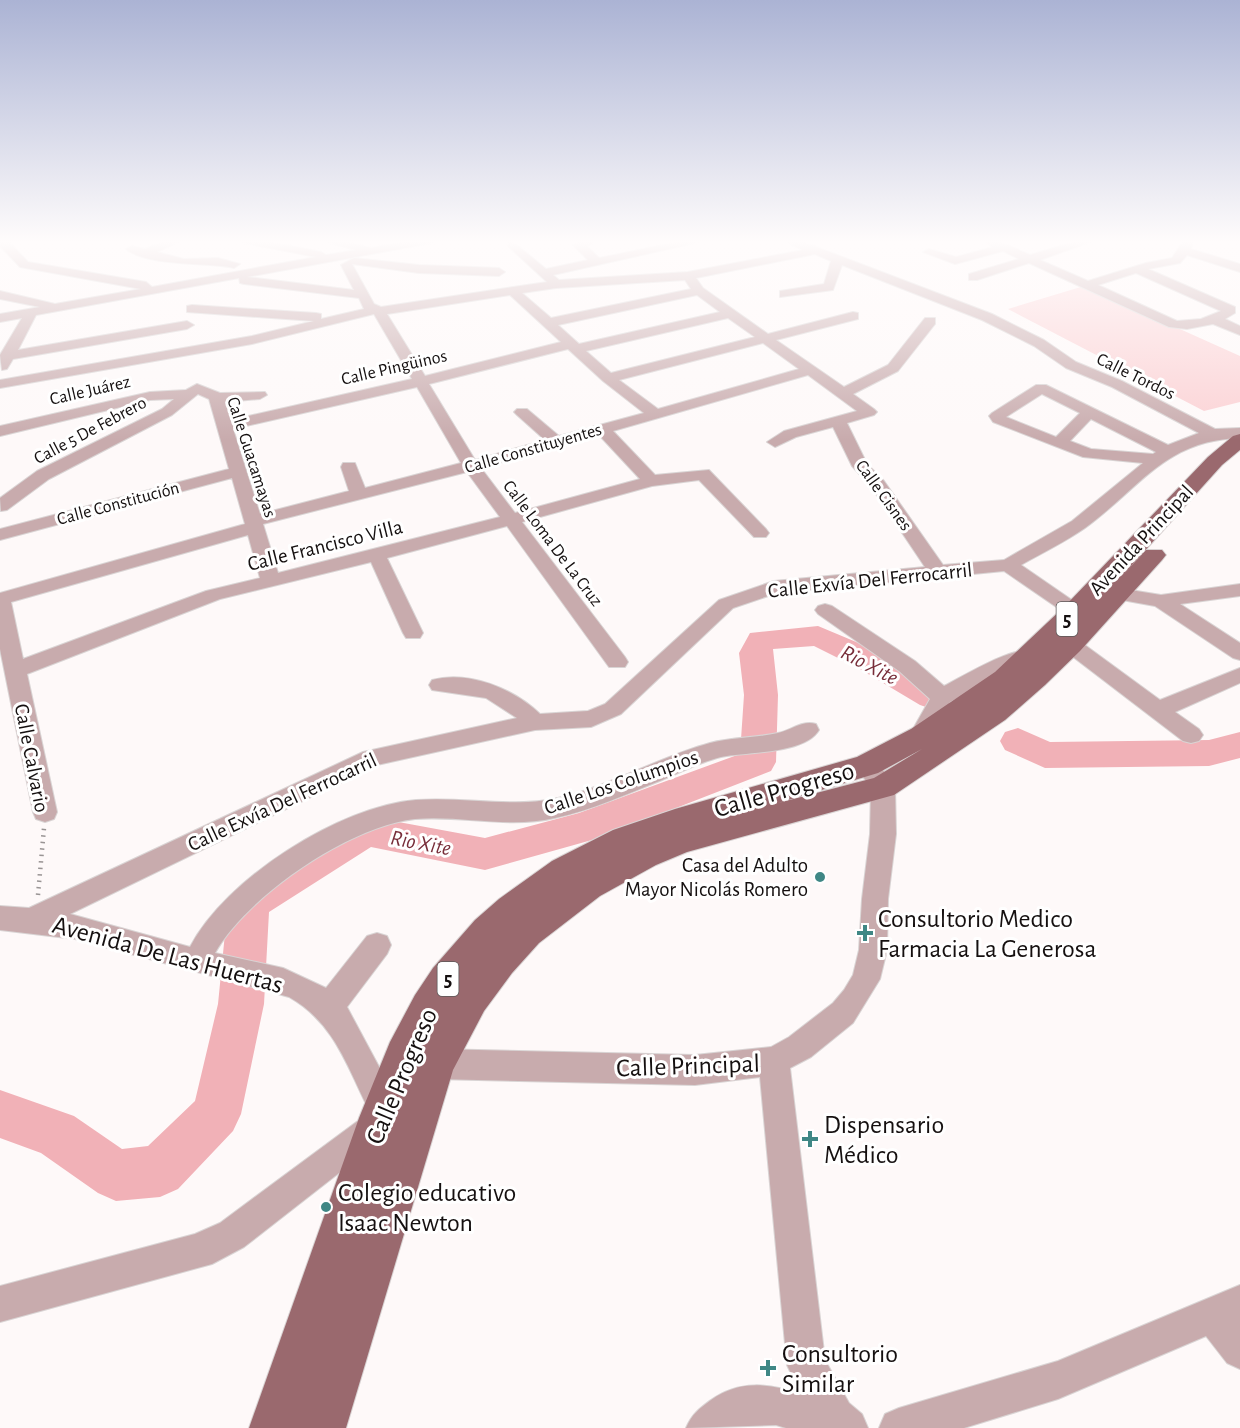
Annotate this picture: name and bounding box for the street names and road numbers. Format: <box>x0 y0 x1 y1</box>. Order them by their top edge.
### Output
street label: Calle Pingüinos <box>340 347 449 389</box>
street label: Calle Tordos <box>1094 350 1178 404</box>
street label: Calle Juárez <box>48 373 132 409</box>
street label: Calle 5 De Febrero <box>31 394 150 468</box>
street label: Calle Guacamayas <box>223 395 279 520</box>
street label: Calle Constituyentes <box>463 421 604 477</box>
street label: Calle Cisnes <box>852 457 915 534</box>
street label: Calle Loma De La Cruz <box>499 477 605 610</box>
street label: Calle Constitución <box>55 479 181 529</box>
street label: Avenida Principal <box>1085 481 1197 599</box>
street label: Calle Francisco Villa <box>245 516 405 575</box>
street label: Calle Exvía Del Ferrocarril <box>767 559 973 602</box>
road number: 5 <box>1056 602 1078 636</box>
street label: Calle Calvario <box>11 702 52 814</box>
street label: Calle Los Columpios <box>541 746 701 819</box>
street label: Calle Exvía Del Ferrocarril <box>185 750 380 855</box>
street label: Calle Progreso <box>711 758 857 822</box>
street label: Avenida De Las Huertas <box>50 912 286 998</box>
road number: 5 <box>438 962 458 996</box>
street label: Calle Progreso <box>362 1005 442 1148</box>
street label: Calle Principal <box>616 1050 760 1082</box>

